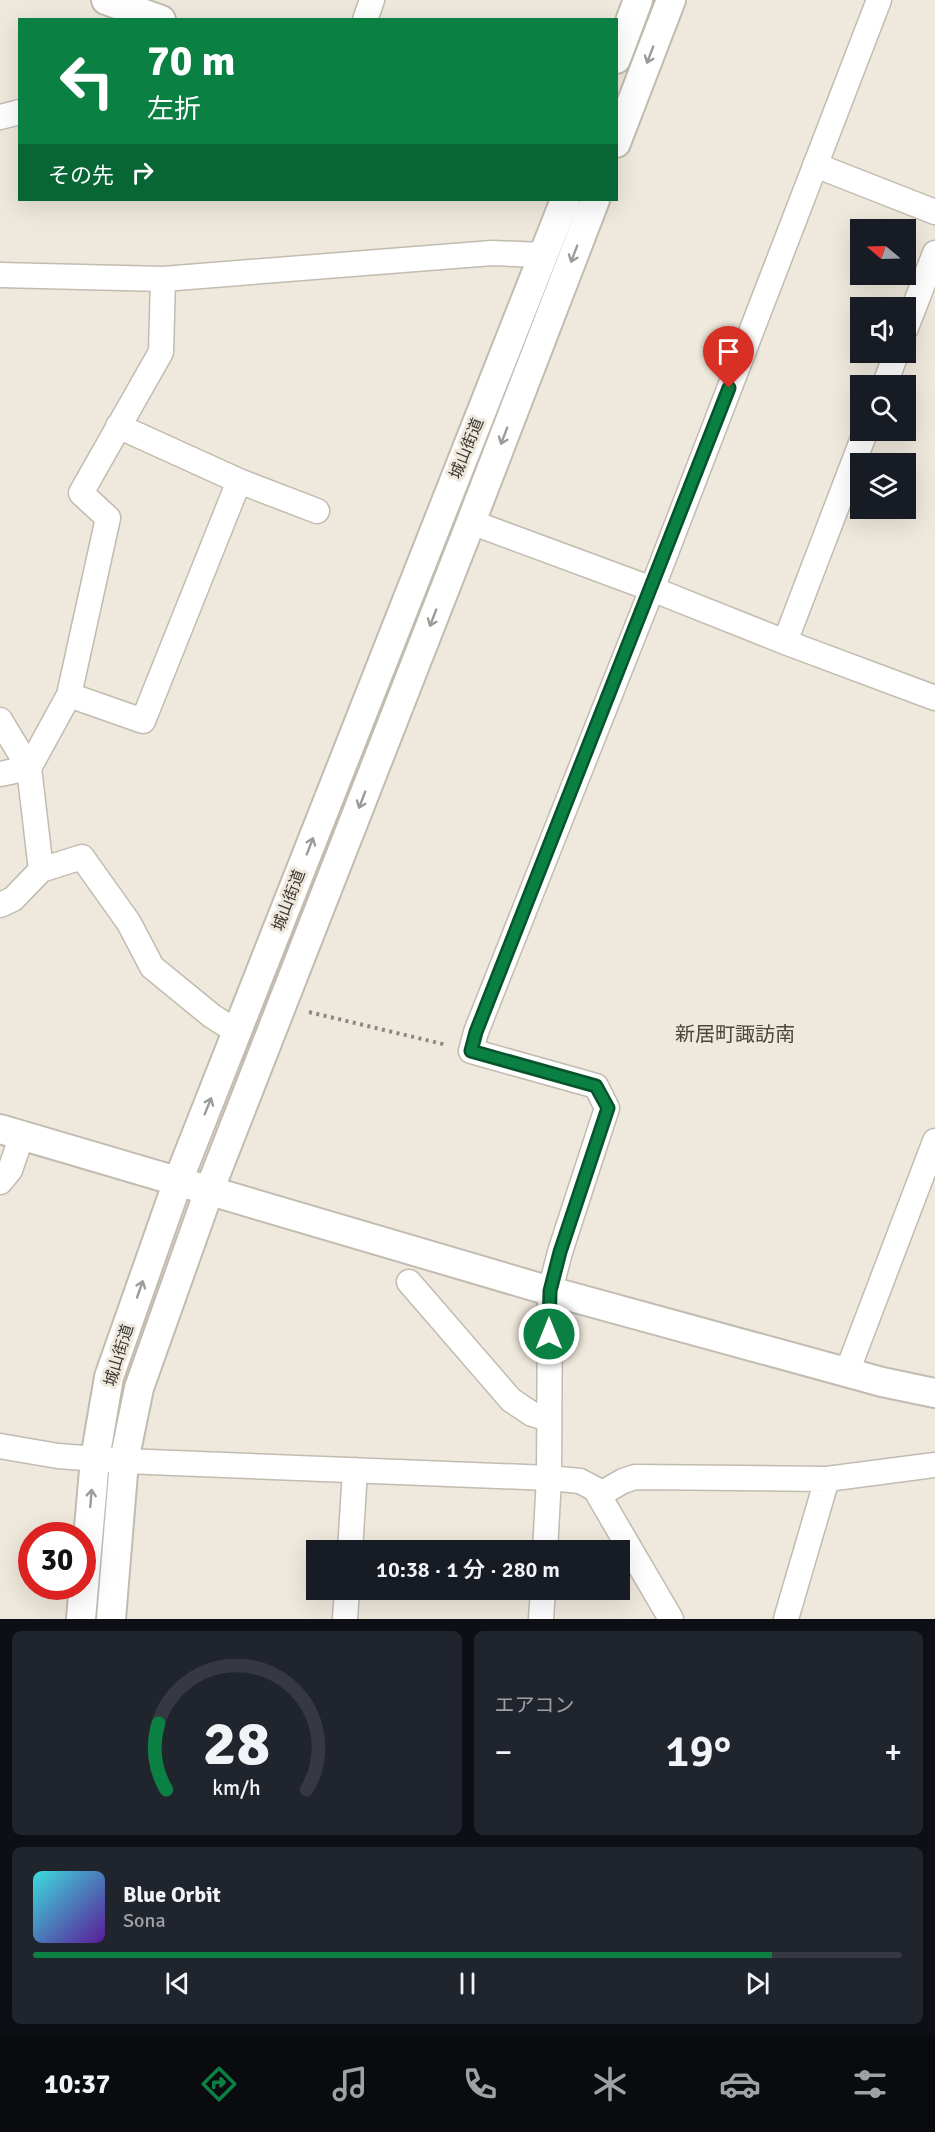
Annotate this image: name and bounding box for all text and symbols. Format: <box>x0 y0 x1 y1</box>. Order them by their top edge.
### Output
text: 70 m <box>147 36 236 87</box>
icon: left <box>48 42 126 120</box>
one-way arrow <box>644 45 655 63</box>
text: 左折 <box>147 93 201 126</box>
icon: right <box>126 156 159 189</box>
text: その先 <box>48 162 114 189</box>
north arrow <box>850 219 916 285</box>
map controls <box>850 219 916 519</box>
one-way arrow <box>568 244 579 263</box>
button: sound <box>850 297 916 363</box>
pin <box>703 326 754 388</box>
icon: arrive <box>712 335 745 368</box>
button: search <box>850 375 916 441</box>
street label: 城山街道 <box>446 415 488 482</box>
one-way arrow <box>498 426 509 445</box>
button: layers <box>850 453 916 519</box>
one-way arrow <box>427 608 438 627</box>
one-way arrow <box>356 790 367 808</box>
one-way arrow <box>305 837 316 856</box>
street label: 城山街道 <box>268 867 310 934</box>
district label: 新居町諏訪南 <box>675 1022 795 1047</box>
one-way arrow <box>203 1097 214 1116</box>
one-way arrow <box>135 1280 146 1299</box>
position arrow <box>517 1302 581 1366</box>
street label: 城山街道 <box>100 1322 138 1389</box>
one-way arrow <box>86 1488 97 1508</box>
speed limit sign: 30 <box>18 1522 96 1600</box>
text: 10:38 · 1 分 · 280 m <box>376 1556 560 1583</box>
text: エアコン <box>495 1693 575 1718</box>
text: 28 <box>203 1705 270 1782</box>
text: 19° <box>665 1724 731 1779</box>
text: − <box>495 1732 512 1773</box>
text: + <box>884 1732 902 1773</box>
text: km/h <box>212 1775 261 1801</box>
text: Blue Orbit <box>123 1881 221 1908</box>
text: Sona <box>123 1908 166 1933</box>
icon: previous <box>161 1967 194 2000</box>
icon: pause <box>451 1967 484 2000</box>
icon: next <box>741 1967 774 2000</box>
icon: directions <box>198 2063 240 2105</box>
icon: music <box>329 2063 371 2105</box>
icon: phone <box>459 2063 501 2105</box>
icon: climate <box>589 2063 631 2105</box>
icon: car <box>719 2063 761 2105</box>
icon: filters <box>849 2063 891 2105</box>
text: 10:37 <box>44 2068 110 2101</box>

